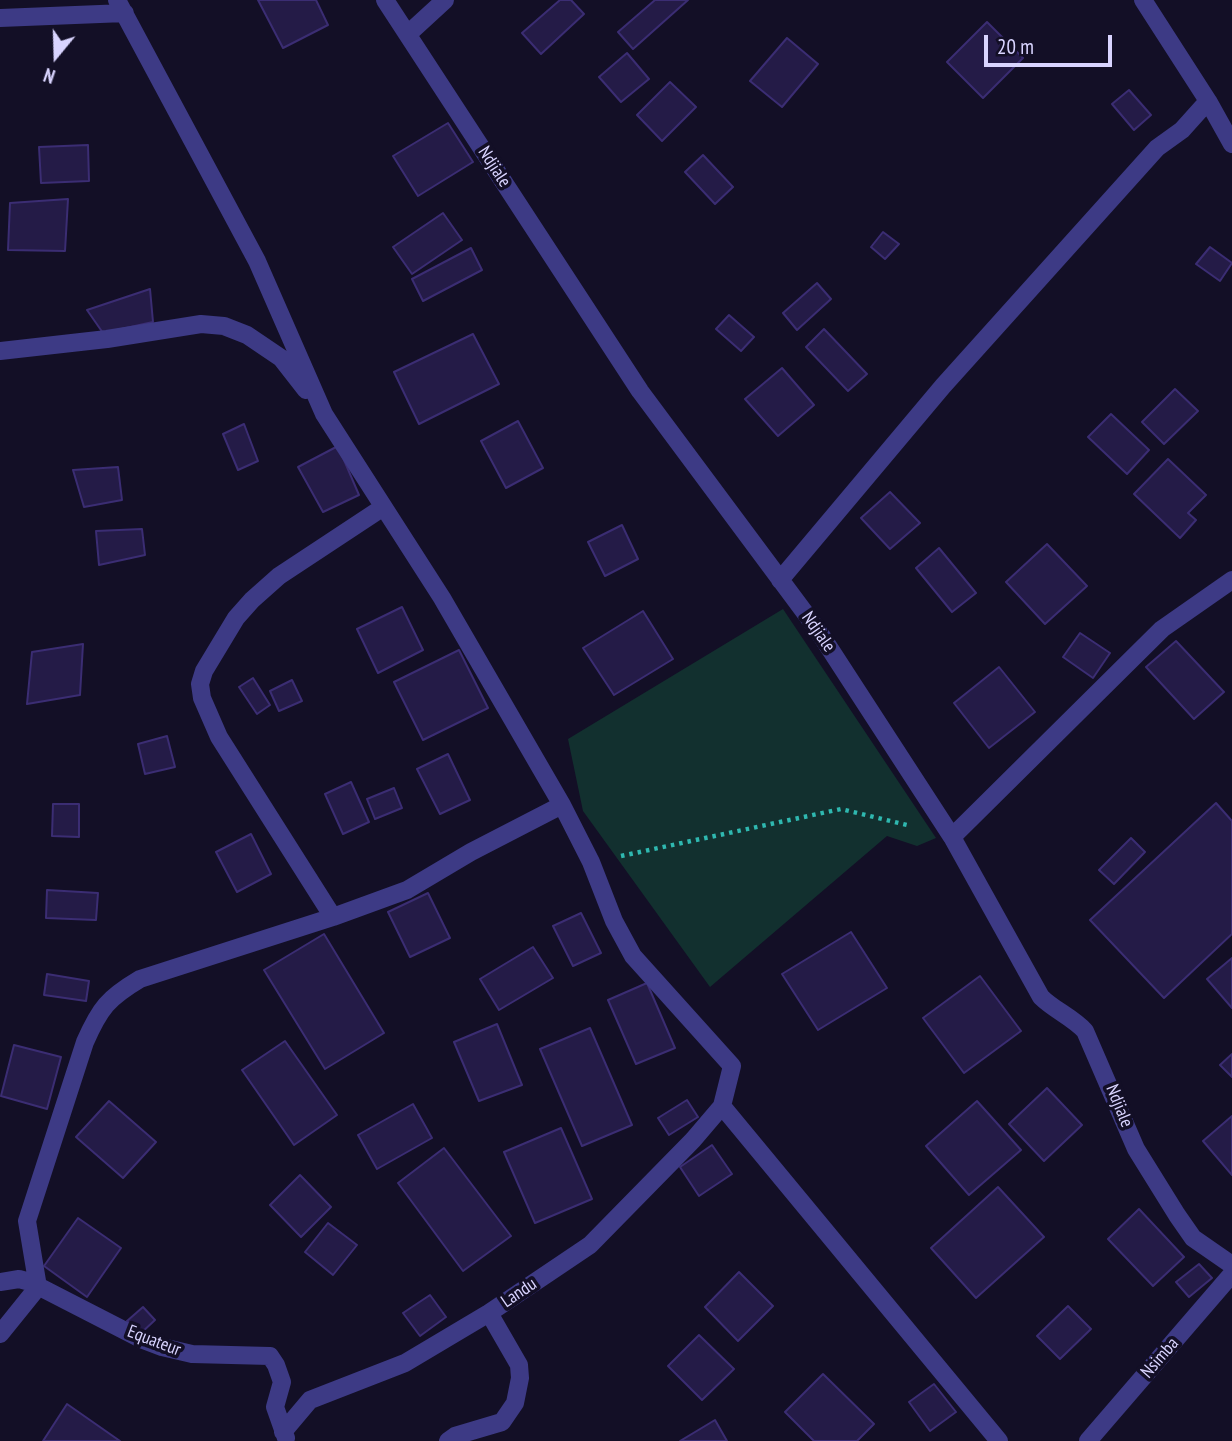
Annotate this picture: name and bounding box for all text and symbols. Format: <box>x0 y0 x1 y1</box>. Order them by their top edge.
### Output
north arrow <box>21 21 91 91</box>
scale bar <box>987 21 1115 65</box>
text: 20 m <box>997 33 1034 60</box>
text: N <box>40 63 58 89</box>
street label: Ndjiale <box>473 143 515 191</box>
street label: Ndjiale <box>797 608 839 656</box>
street label: Ndjiale <box>1101 1082 1137 1130</box>
street label: Landu <box>497 1273 541 1313</box>
street label: Equateur <box>124 1321 184 1361</box>
street label: Nsimba <box>1137 1333 1183 1383</box>

